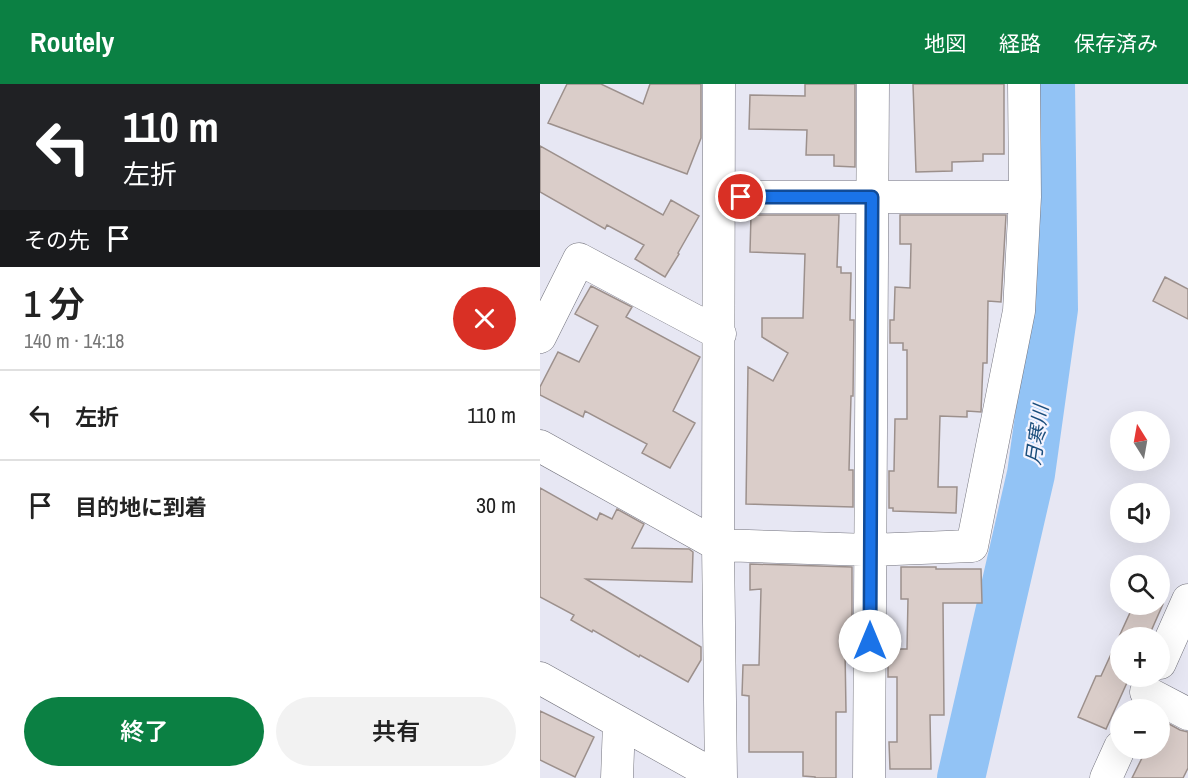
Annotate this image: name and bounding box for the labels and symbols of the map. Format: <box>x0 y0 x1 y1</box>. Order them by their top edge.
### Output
pin <box>715 171 766 222</box>
water label: 月寒川 <box>1019 401 1054 467</box>
north arrow <box>1110 411 1170 471</box>
position arrow <box>838 609 902 673</box>

